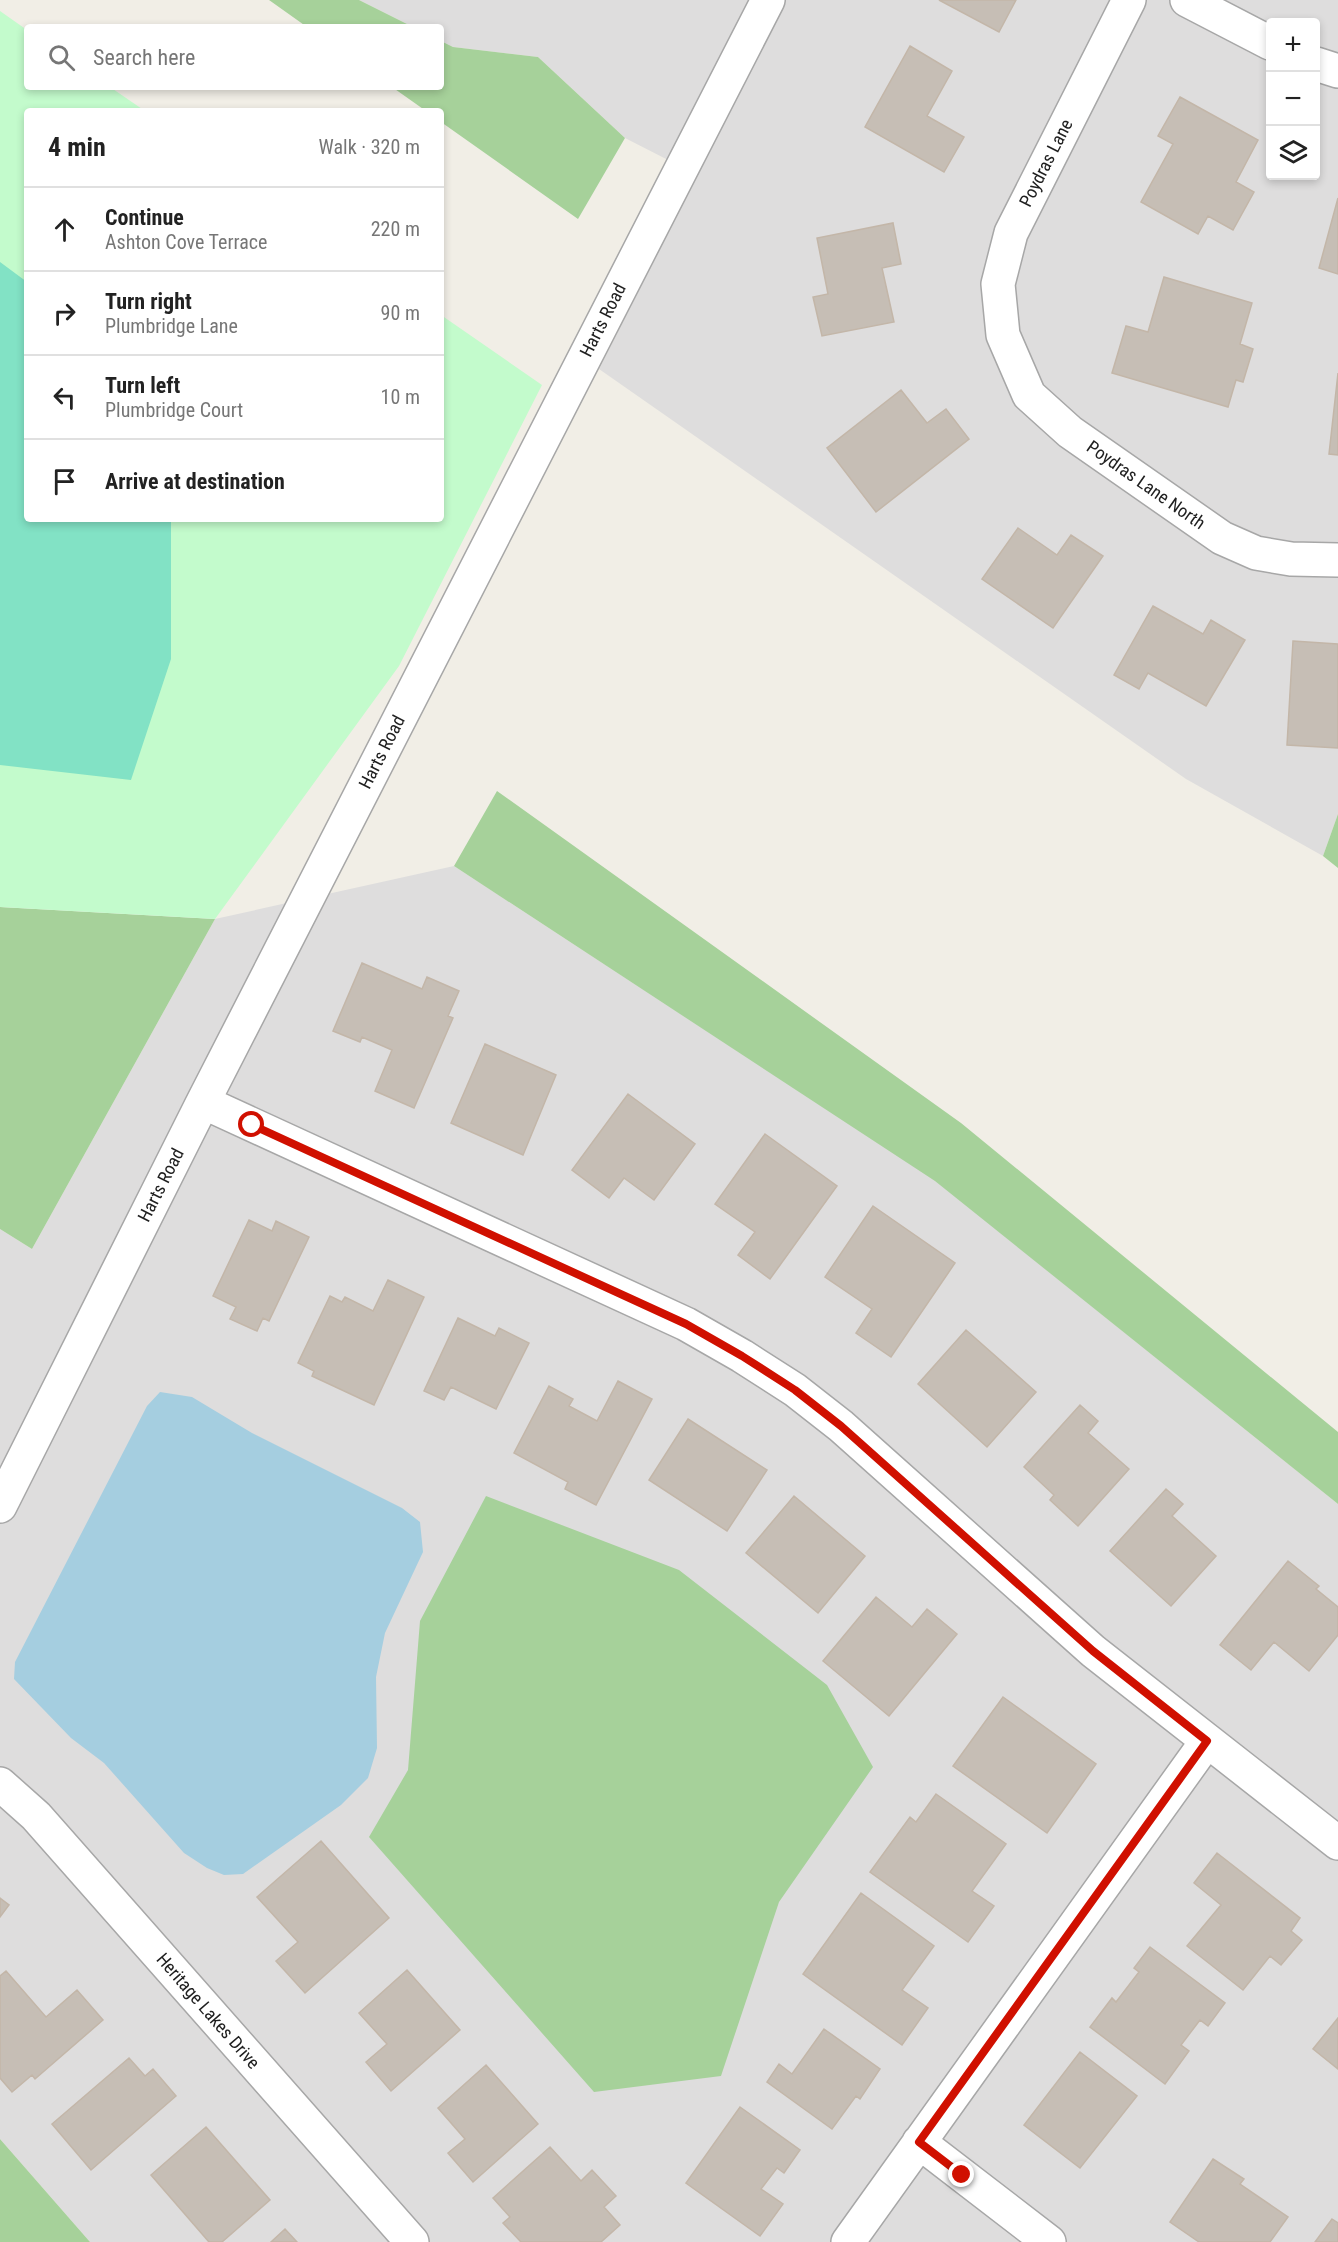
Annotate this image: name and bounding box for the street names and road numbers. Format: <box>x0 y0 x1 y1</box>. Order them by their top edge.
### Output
street label: Poydras Lane <box>1015 115 1077 210</box>
street label: Harts Road <box>575 280 630 360</box>
street label: Poydras Lane North <box>1083 436 1210 533</box>
street label: Harts Road <box>354 712 409 792</box>
street label: Harts Road <box>133 1145 188 1225</box>
street label: Heritage Lakes Drive <box>152 1949 264 2073</box>

